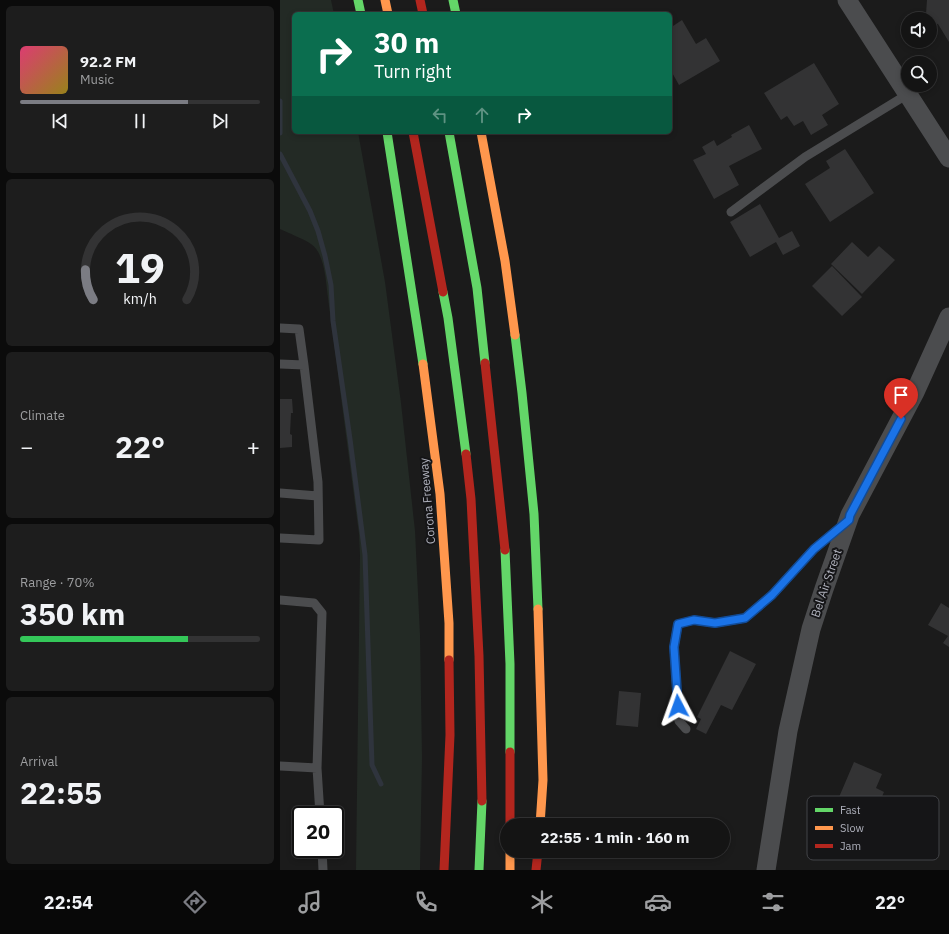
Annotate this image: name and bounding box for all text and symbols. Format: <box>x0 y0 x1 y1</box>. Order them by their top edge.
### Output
map controls <box>901 12 937 92</box>
button: sound <box>901 12 937 48</box>
text: 30 m <box>374 24 439 61</box>
icon: right <box>308 28 360 80</box>
text: 92.2 FM <box>80 52 136 71</box>
button: search <box>901 56 937 92</box>
text: Turn right <box>374 60 452 83</box>
text: Music <box>80 71 114 88</box>
icon: left <box>429 104 451 126</box>
icon: ahead <box>471 104 493 126</box>
icon: right <box>513 104 535 126</box>
icon: previous <box>49 110 71 132</box>
icon: pause <box>129 110 151 132</box>
icon: next <box>209 110 231 132</box>
text: 19 <box>115 240 165 294</box>
text: km/h <box>123 289 157 308</box>
pin <box>884 378 918 419</box>
icon: arrive <box>890 384 912 406</box>
text: Climate <box>20 407 65 424</box>
text: 22° <box>115 427 165 466</box>
text: − <box>20 432 33 461</box>
text: + <box>247 432 260 461</box>
street label: Corona Freeway <box>416 457 438 545</box>
street label: Bel Air Street <box>807 547 845 619</box>
text: Range · 70% <box>20 574 94 591</box>
text: 350 km <box>20 594 125 633</box>
position arrow <box>657 685 699 727</box>
text: Arrival <box>20 753 58 770</box>
text: 22:55 <box>20 773 102 812</box>
legend <box>807 796 939 860</box>
text: Fast <box>840 803 861 817</box>
speed limit sign: 20 <box>292 806 344 858</box>
text: Slow <box>840 821 864 835</box>
text: 22:55 · 1 min · 160 m <box>541 828 689 847</box>
text: Jam <box>840 839 861 853</box>
icon: directions <box>181 888 209 916</box>
icon: music <box>296 888 324 916</box>
icon: phone <box>412 888 440 916</box>
icon: climate <box>528 888 556 916</box>
icon: car <box>644 888 672 916</box>
icon: filters <box>759 888 787 916</box>
text: 22:54 <box>44 891 93 914</box>
text: 22° <box>875 891 905 914</box>

